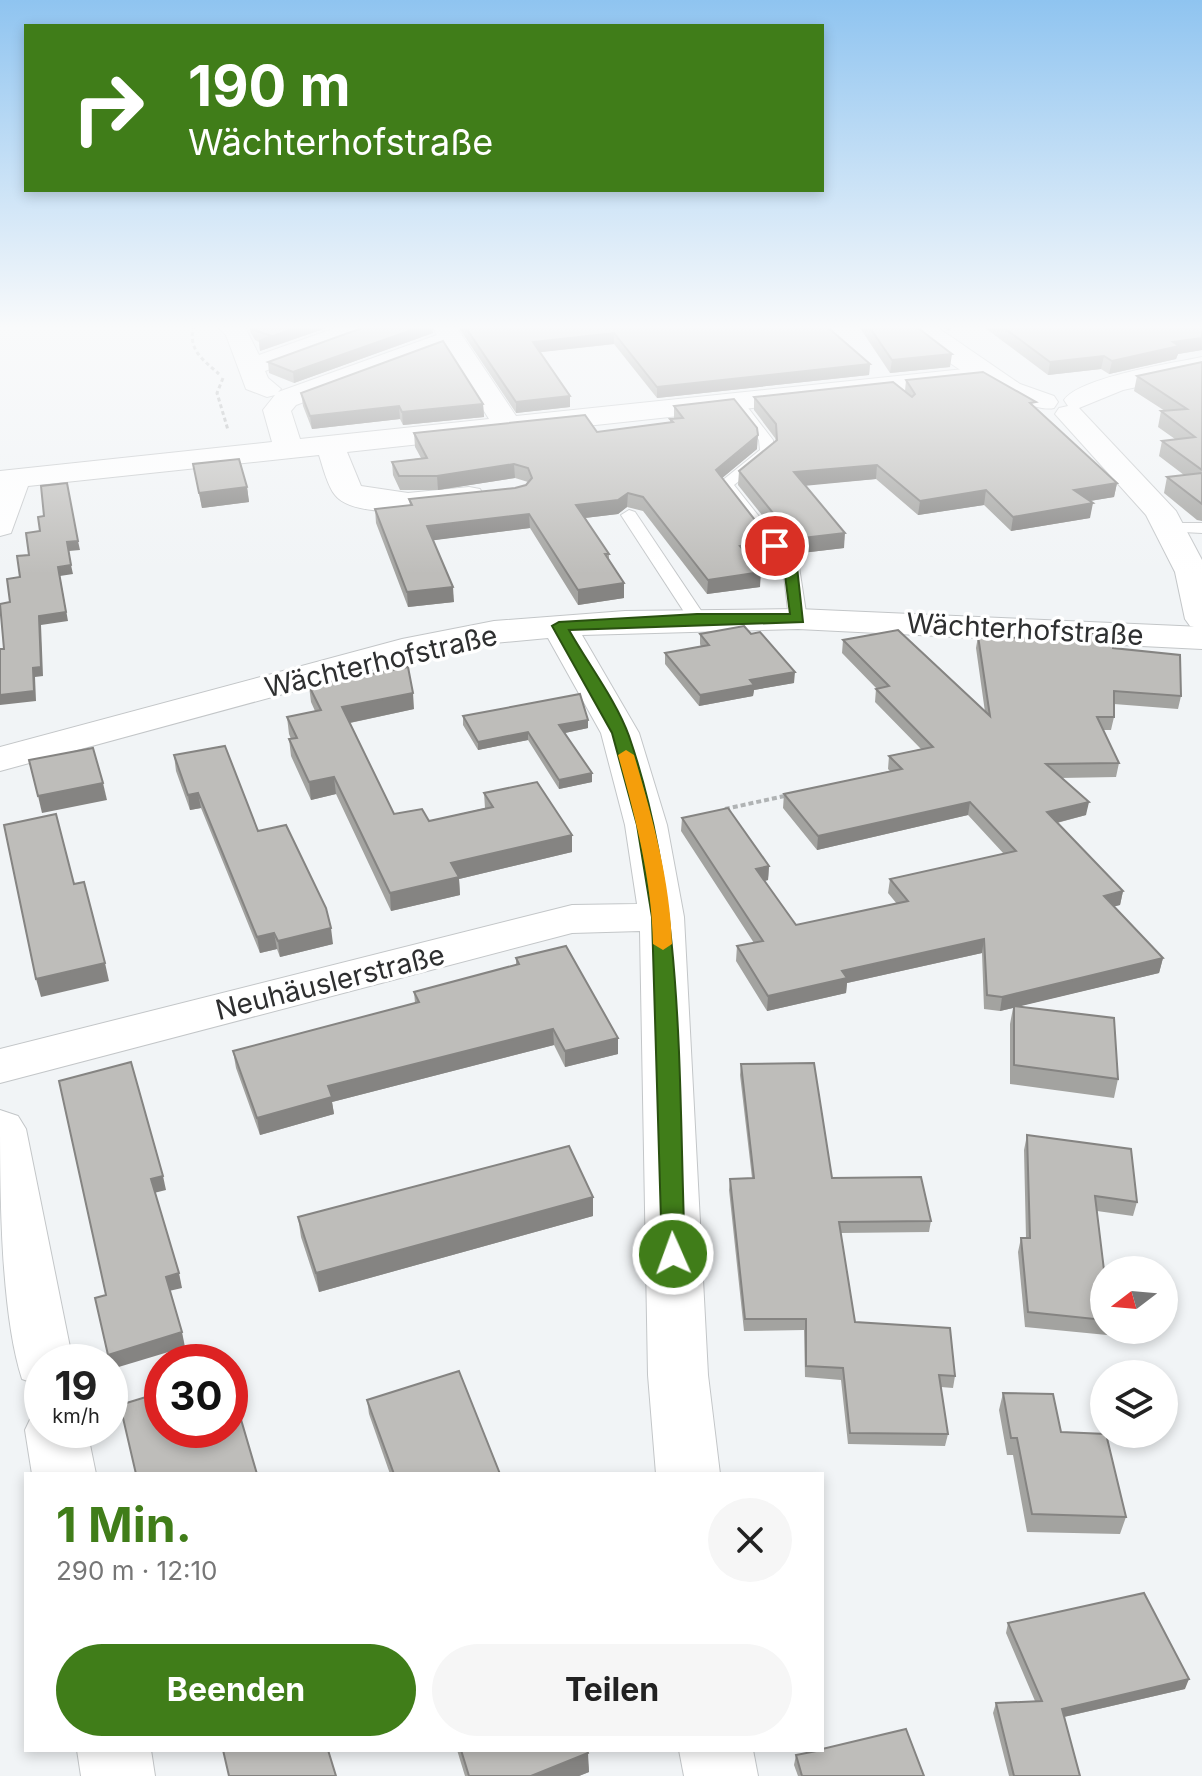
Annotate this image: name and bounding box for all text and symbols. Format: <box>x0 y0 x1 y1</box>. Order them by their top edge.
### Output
text: 190 m <box>188 52 351 120</box>
icon: right <box>56 56 160 160</box>
text: Wächterhofstraße <box>188 120 493 164</box>
pin <box>741 512 809 580</box>
icon: arrive <box>753 524 797 568</box>
street label: Wächterhofstraße <box>906 606 1144 652</box>
street label: Wächterhofstraße <box>261 618 501 704</box>
street label: Neuhäuslerstraße <box>212 937 448 1027</box>
position arrow <box>631 1212 715 1296</box>
north arrow <box>1090 1256 1178 1344</box>
map controls <box>1090 1256 1178 1448</box>
speed limit sign: 30 <box>144 1344 248 1448</box>
button: layers <box>1090 1360 1178 1448</box>
text: 19 <box>54 1361 98 1410</box>
text: km/h <box>52 1404 100 1428</box>
text: 1 Min. <box>56 1495 192 1554</box>
button: close <box>708 1498 792 1582</box>
text: 290 m · 12:10 <box>56 1555 217 1586</box>
button: Beenden <box>56 1644 416 1736</box>
button: Teilen <box>432 1644 792 1736</box>

